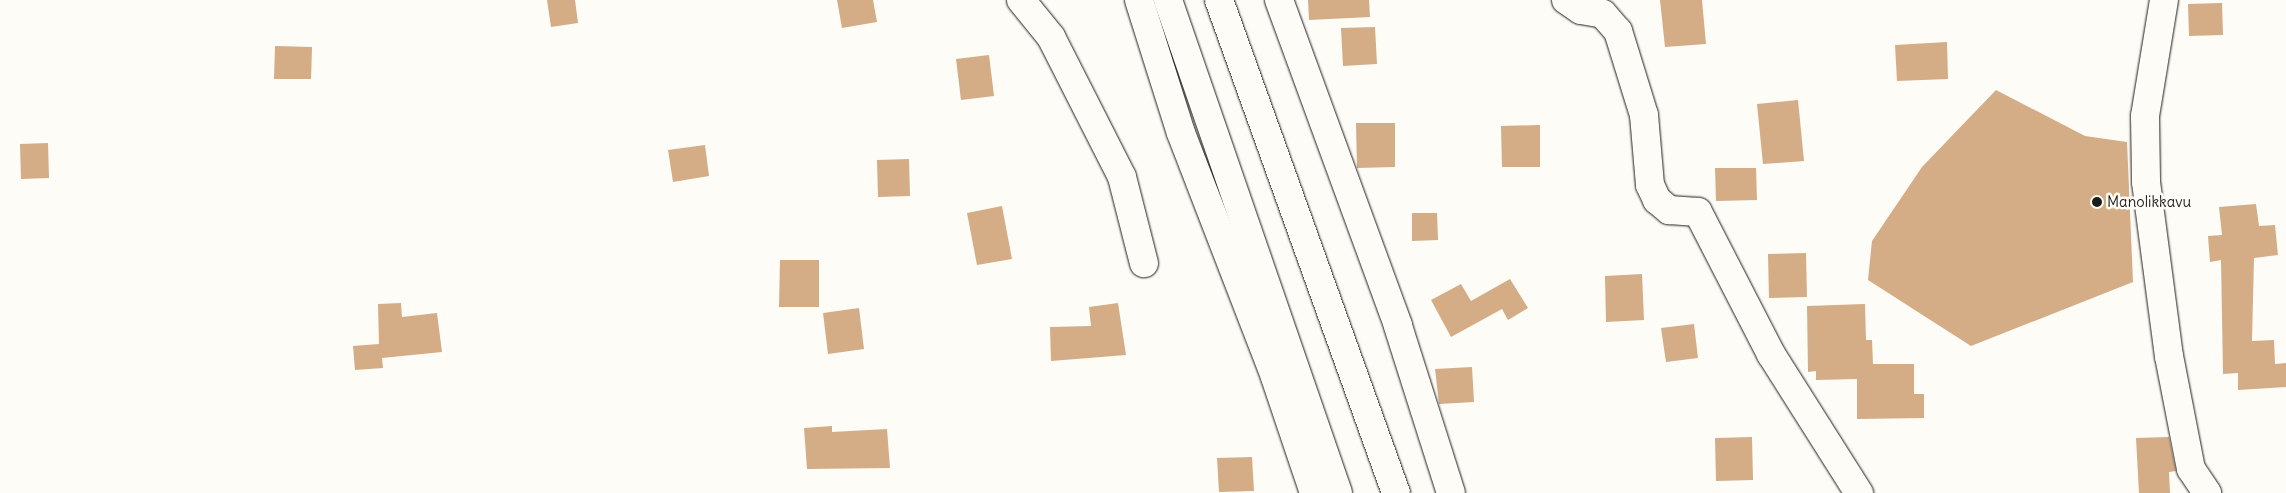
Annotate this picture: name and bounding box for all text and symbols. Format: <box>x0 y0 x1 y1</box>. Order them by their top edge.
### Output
place label: Manolikkavu <box>2107 193 2191 211</box>
marker: Manolikkavu <box>2091 196 2103 208</box>

